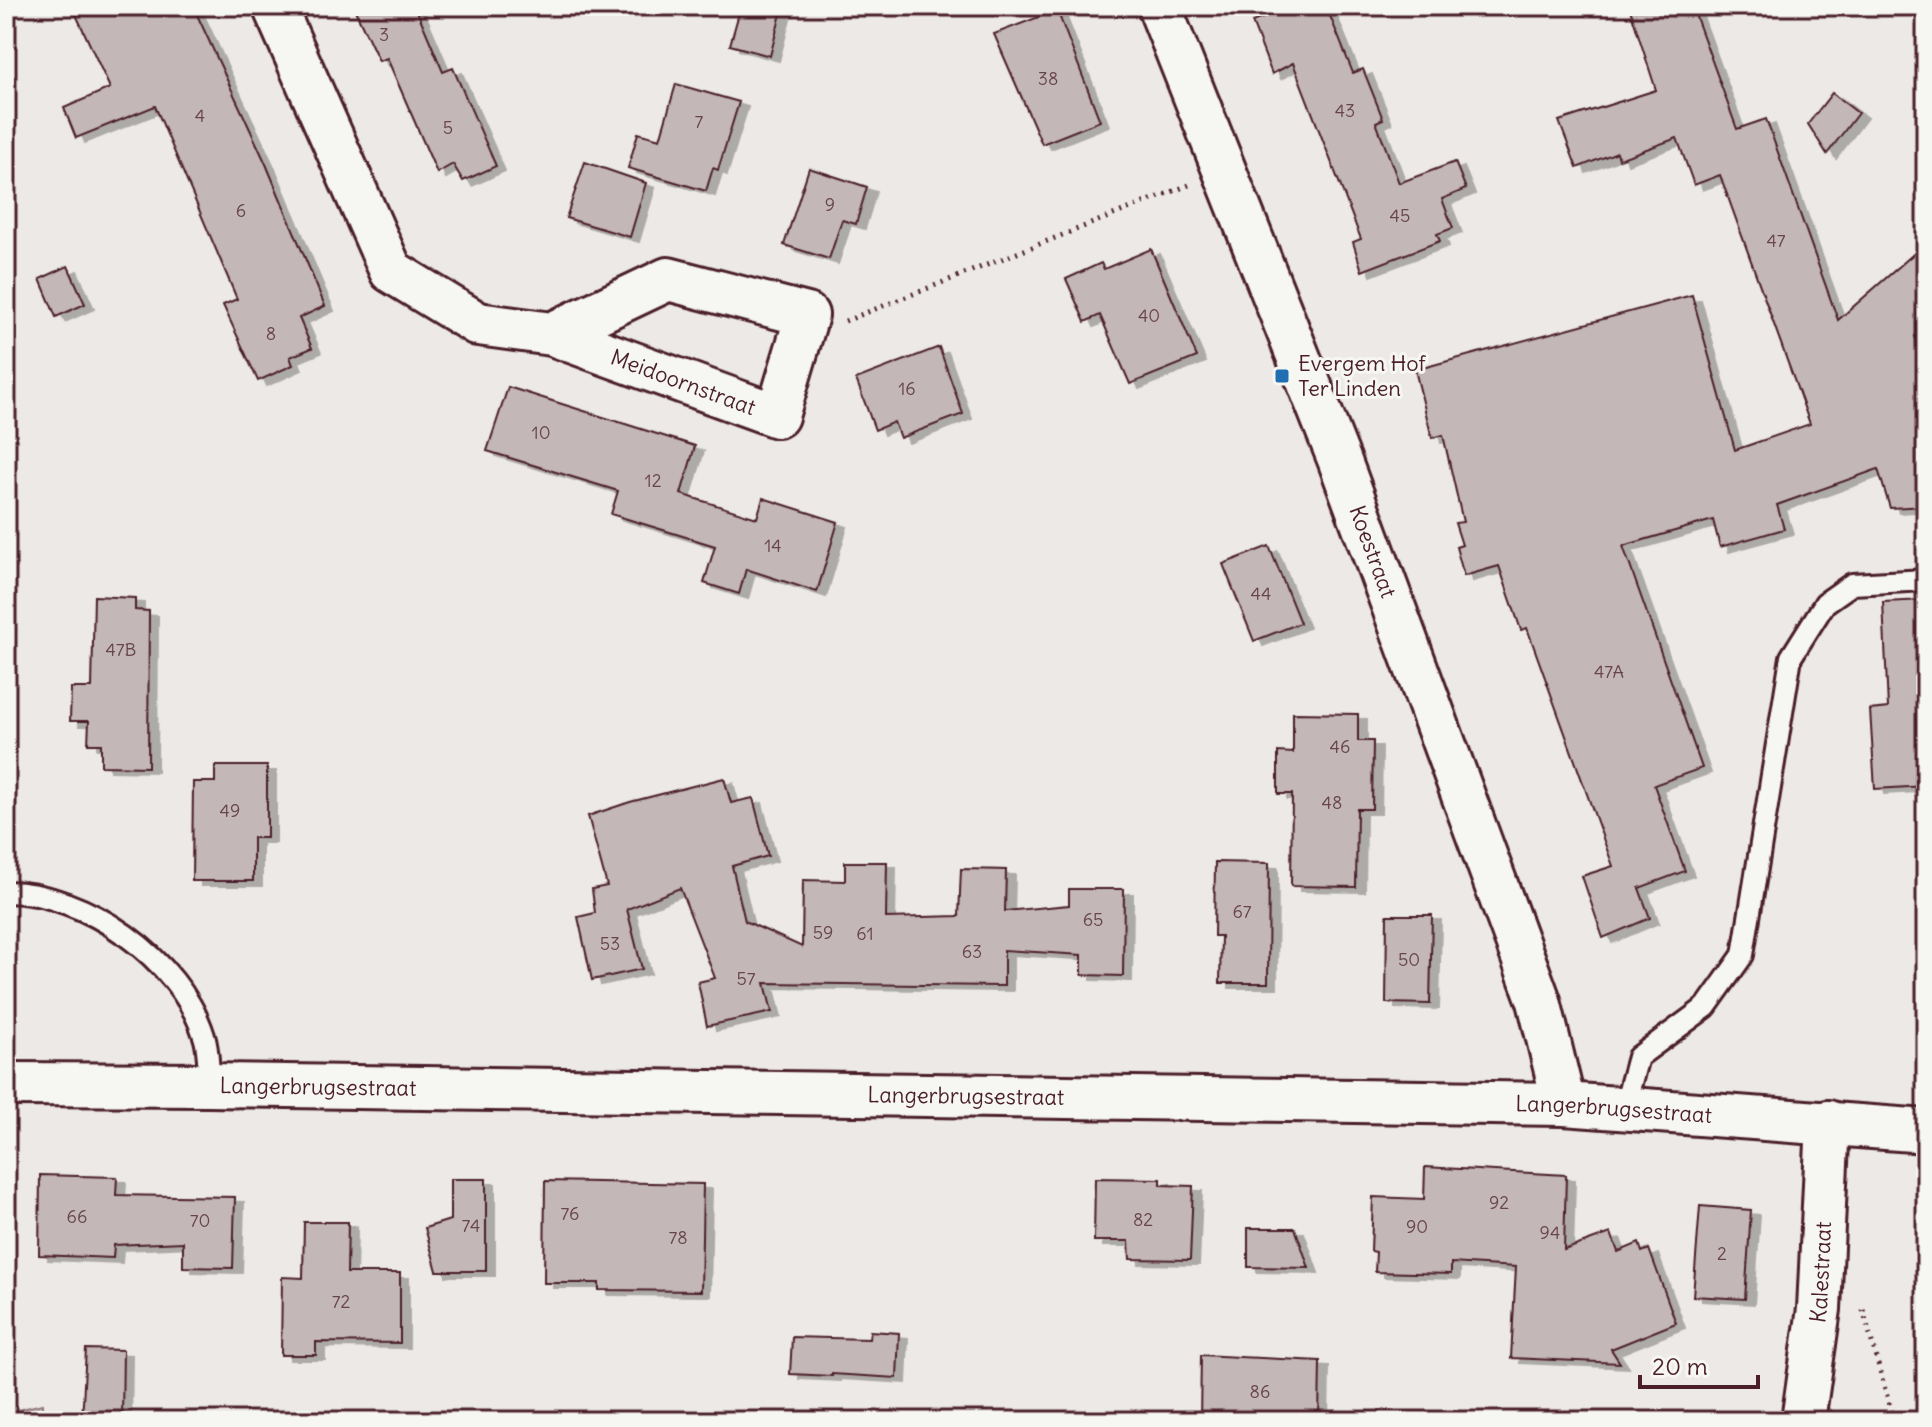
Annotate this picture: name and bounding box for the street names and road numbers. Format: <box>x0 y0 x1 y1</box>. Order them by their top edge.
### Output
street label: Meidoornstraat <box>607 343 760 421</box>
street label: Koestraat <box>1343 501 1403 601</box>
street label: Langerbrugsestraat <box>219 1071 417 1102</box>
street label: Langerbrugsestraat <box>867 1080 1065 1111</box>
street label: Langerbrugsestraat <box>1515 1089 1713 1129</box>
street label: Kalestraat <box>1803 1221 1837 1325</box>

